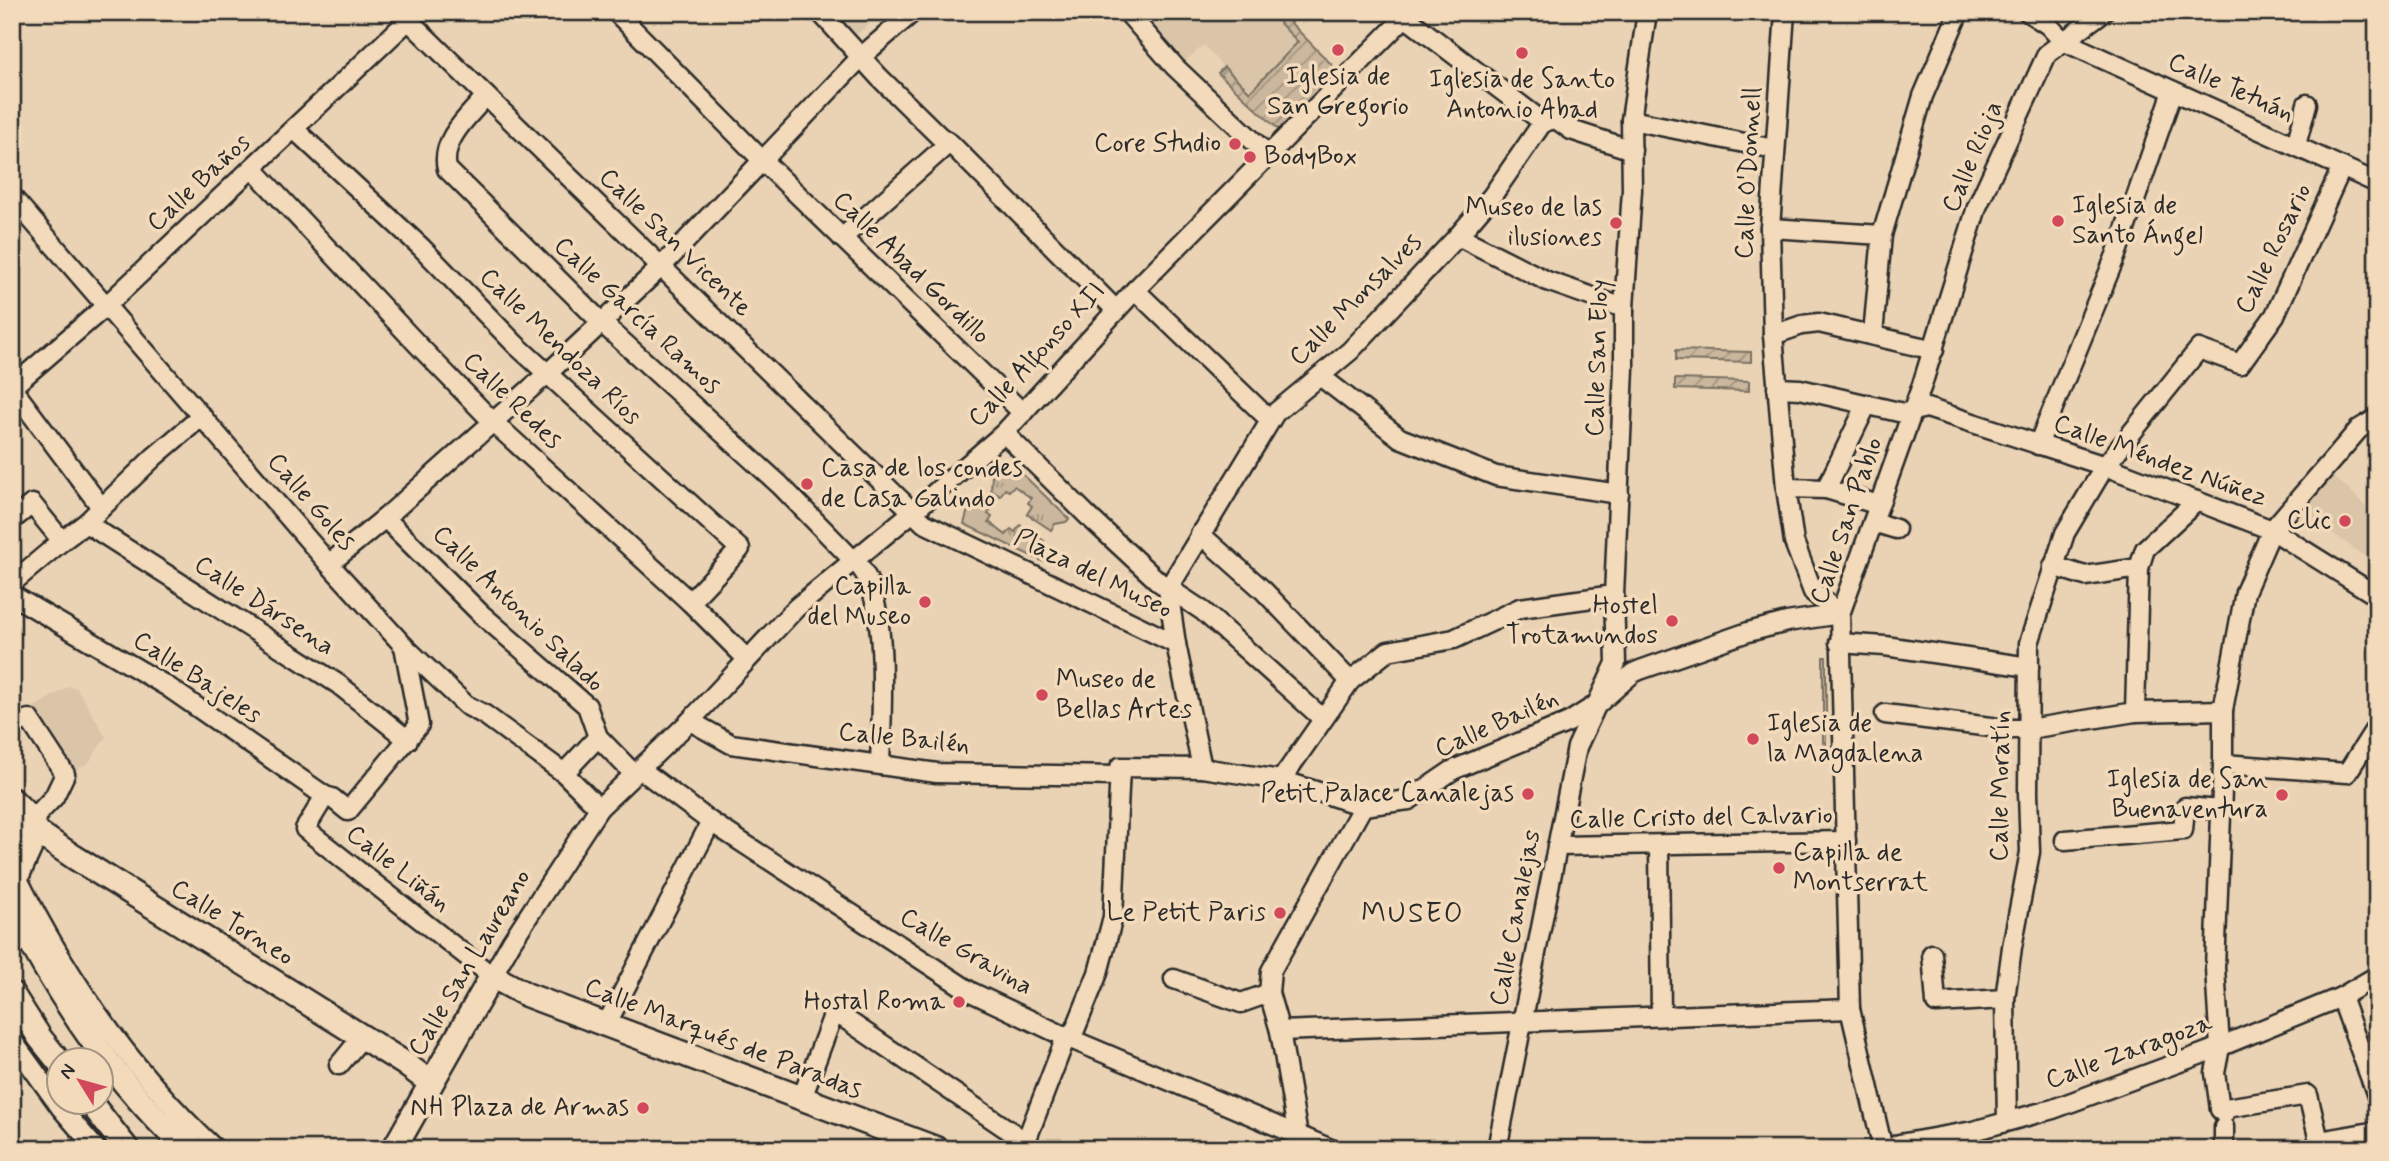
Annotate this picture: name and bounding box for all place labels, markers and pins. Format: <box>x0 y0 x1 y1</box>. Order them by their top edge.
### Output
marker: Iglesia de San Gregorio <box>1330 42 1346 58</box>
marker: Iglesia de Santo Antonio Abad <box>1514 45 1530 61</box>
place label: Iglesia de San Gregorio <box>1267 60 1409 127</box>
place label: Iglesia de Santo Antonio Abad <box>1429 63 1615 127</box>
place label: Core Studio <box>1094 127 1221 161</box>
marker: Core Studio <box>1227 136 1243 152</box>
place label: BodyBox <box>1264 140 1357 174</box>
marker: BodyBox <box>1242 149 1258 165</box>
place label: Iglesia de Santo Ángel <box>2072 189 2203 256</box>
place label: Museo de las ilusiones <box>1466 191 1602 255</box>
marker: Iglesia de Santo Ángel <box>2050 213 2066 229</box>
marker: Museo de las ilusiones <box>1608 215 1624 231</box>
place label: Casa de los condes de Casa Galindo <box>821 452 1023 516</box>
marker: Casa de los condes de Casa Galindo <box>799 476 815 492</box>
place label: Clic <box>2287 504 2331 538</box>
marker: Clic <box>2337 513 2353 529</box>
place label: Capilla del Museo <box>807 570 911 634</box>
place label: Hostel Trotamundos <box>1506 589 1658 653</box>
marker: Capilla del Museo <box>917 594 933 610</box>
marker: Hostel Trotamundos <box>1664 613 1680 629</box>
place label: Museo de Bellas Artes <box>1056 663 1192 727</box>
marker: Museo de Bellas Artes <box>1034 687 1050 703</box>
place label: Iglesia de la Magdalena <box>1767 707 1923 773</box>
marker: Iglesia de la Magdalena <box>1745 731 1761 747</box>
place label: Iglesia de San Buenaventura <box>2107 763 2268 827</box>
place label: Petit Palace Canalejas <box>1260 777 1514 811</box>
marker: Petit Palace Canalejas <box>1520 786 1536 802</box>
marker: Iglesia de San Buenaventura <box>2274 787 2290 803</box>
place label: Capilla de Montserrat <box>1793 836 1928 900</box>
marker: Capilla de Montserrat <box>1771 860 1787 876</box>
place label: Le Petit Paris <box>1107 896 1266 930</box>
marker: Le Petit Paris <box>1272 905 1288 921</box>
place label: Hostal Roma <box>804 985 945 1019</box>
marker: Hostal Roma <box>951 994 967 1010</box>
place label: NH Plaza de Armas <box>410 1091 629 1125</box>
marker: NH Plaza de Armas <box>635 1100 651 1116</box>

